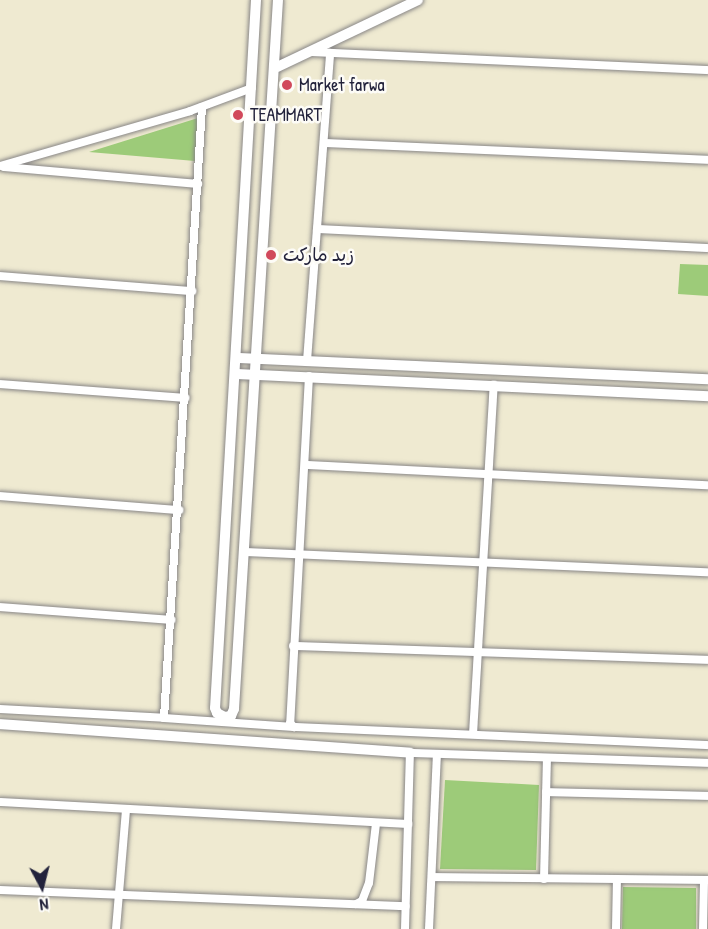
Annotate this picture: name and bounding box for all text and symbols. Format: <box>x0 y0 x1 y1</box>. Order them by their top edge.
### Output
place label: Market farwa <box>299 74 384 96</box>
marker: Market farwa <box>280 78 294 92</box>
place label: TEAMMART <box>250 104 322 126</box>
marker: TEAMMART <box>231 108 245 122</box>
place label: زيد ماركت <box>283 244 354 266</box>
marker: زيد ماركت <box>264 248 278 262</box>
north arrow <box>12 857 72 917</box>
text: N <box>39 893 50 916</box>

